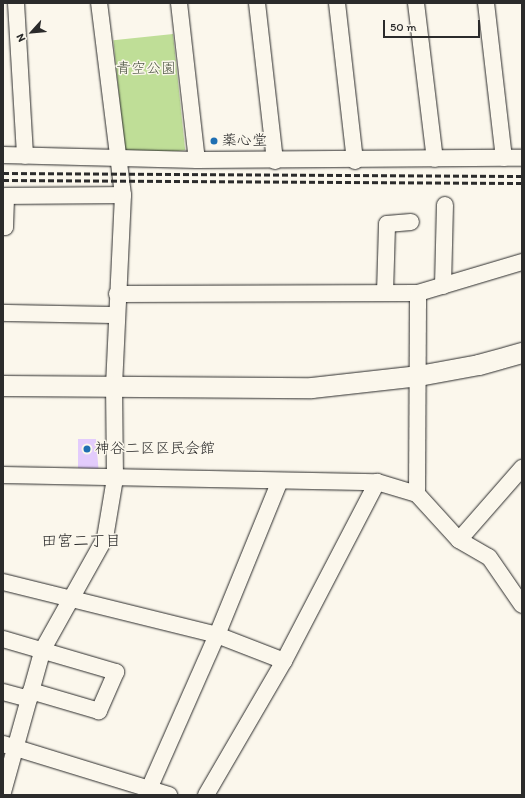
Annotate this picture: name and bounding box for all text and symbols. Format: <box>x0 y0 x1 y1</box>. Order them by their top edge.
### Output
north arrow <box>12 12 52 52</box>
scale bar <box>385 12 482 38</box>
text: 50 m <box>390 20 416 34</box>
text: N <box>13 31 28 44</box>
park label: 青空公園 <box>116 60 176 78</box>
place label: 薬心堂 <box>222 132 267 150</box>
marker: 薬心堂 <box>209 136 219 146</box>
place label: 神谷二区区民会館 <box>95 440 215 458</box>
marker: 神谷二区区民会館 <box>82 444 92 454</box>
district label: 田宮二丁目 <box>41 531 121 551</box>

